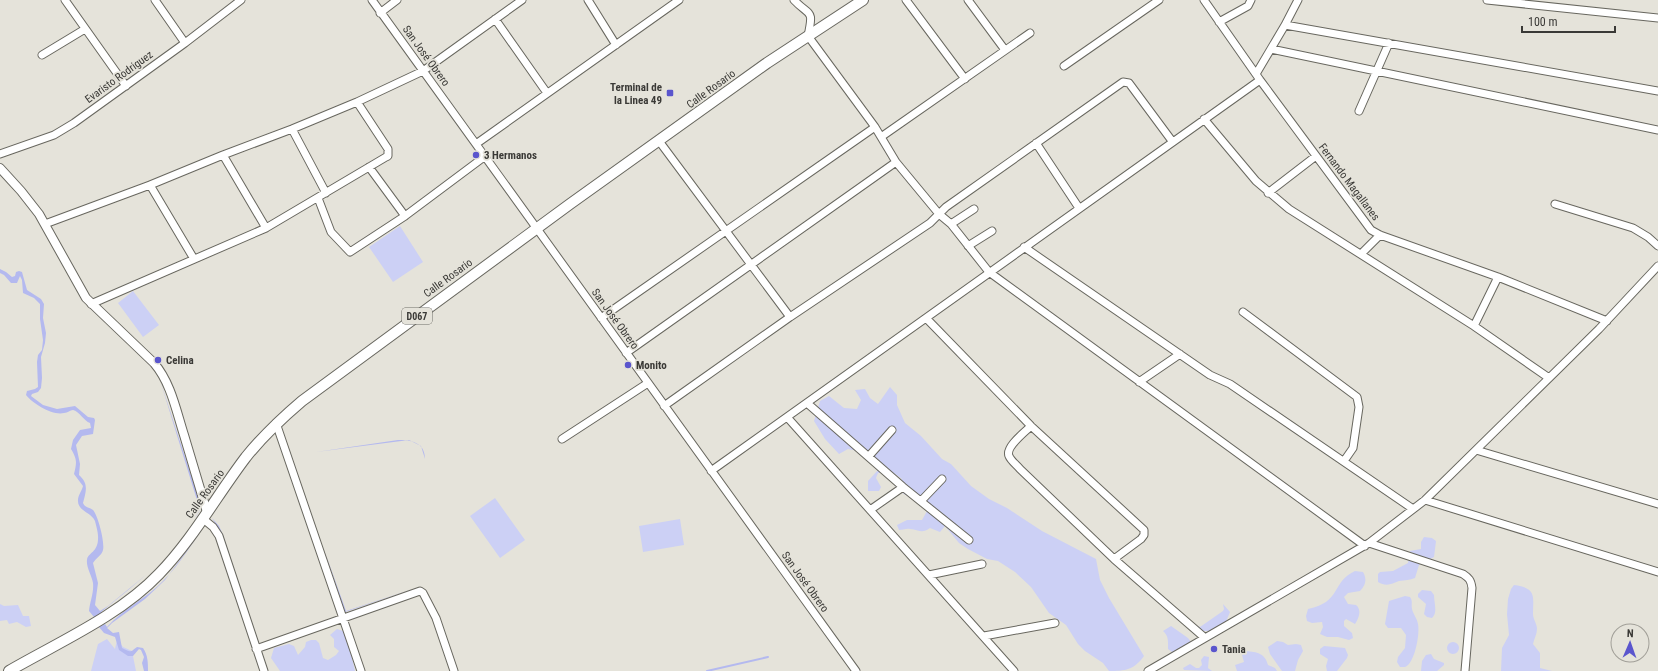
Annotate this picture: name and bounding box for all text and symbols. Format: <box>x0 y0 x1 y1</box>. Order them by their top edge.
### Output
scale bar <box>1522 8 1615 34</box>
text: 100 m <box>1528 15 1558 29</box>
street label: San José Obrero <box>400 23 453 89</box>
street label: Evaristo Rodriguez <box>83 48 156 106</box>
street label: Calle Rosario <box>684 67 738 111</box>
place label: Terminal de la Linea 49 <box>610 81 662 107</box>
marker: Terminal de la Linea 49 <box>665 88 675 98</box>
street label: Fernando Magallanes <box>1316 141 1382 223</box>
place label: 3 Hermanos <box>484 149 537 162</box>
marker: 3 Hermanos <box>471 150 481 160</box>
street label: Calle Rosario <box>421 256 475 300</box>
street label: San José Obrero <box>589 286 642 352</box>
road number: D067 <box>402 308 432 324</box>
place label: Celina <box>166 354 194 367</box>
marker: Celina <box>153 355 163 365</box>
place label: Monito <box>636 359 667 372</box>
marker: Monito <box>623 360 633 370</box>
street label: Calle Rosario <box>183 467 227 521</box>
street label: San José Obrero <box>779 549 832 615</box>
north arrow <box>1610 623 1650 663</box>
text: N <box>1627 627 1634 640</box>
place label: Tania <box>1222 643 1246 656</box>
marker: Tania <box>1209 644 1219 654</box>

